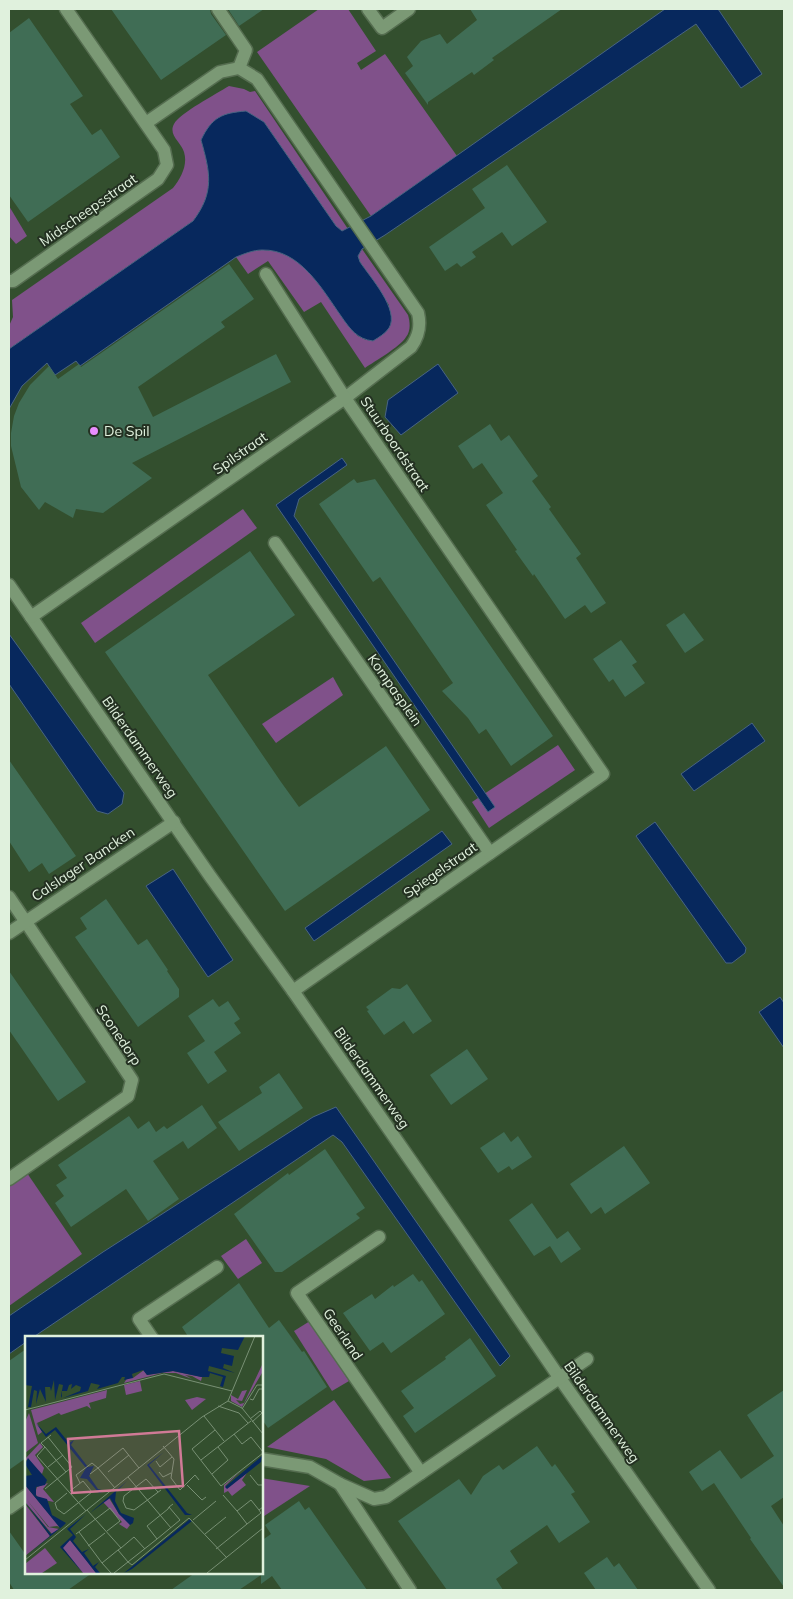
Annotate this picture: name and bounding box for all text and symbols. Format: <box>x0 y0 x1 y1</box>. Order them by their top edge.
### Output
street label: Midscheepsstraat <box>36 170 140 250</box>
street label: Stuurboordstraat <box>356 393 434 495</box>
place label: De Spil <box>104 422 150 440</box>
marker: De Spil <box>88 425 100 437</box>
street label: Spilstraat <box>209 428 271 478</box>
street label: Kompasplein <box>364 651 426 729</box>
street label: Bilderdammerweg <box>98 693 182 801</box>
street label: Calslager Bancken <box>28 823 138 905</box>
street label: Spiegelstraat <box>400 838 480 902</box>
street label: Sconedorp <box>92 1001 146 1069</box>
street label: Bilderdammerweg <box>330 1024 414 1132</box>
street label: Geerland <box>319 1305 367 1363</box>
inset map <box>25 1336 262 1574</box>
street label: Bilderdammerweg <box>560 1358 644 1466</box>

